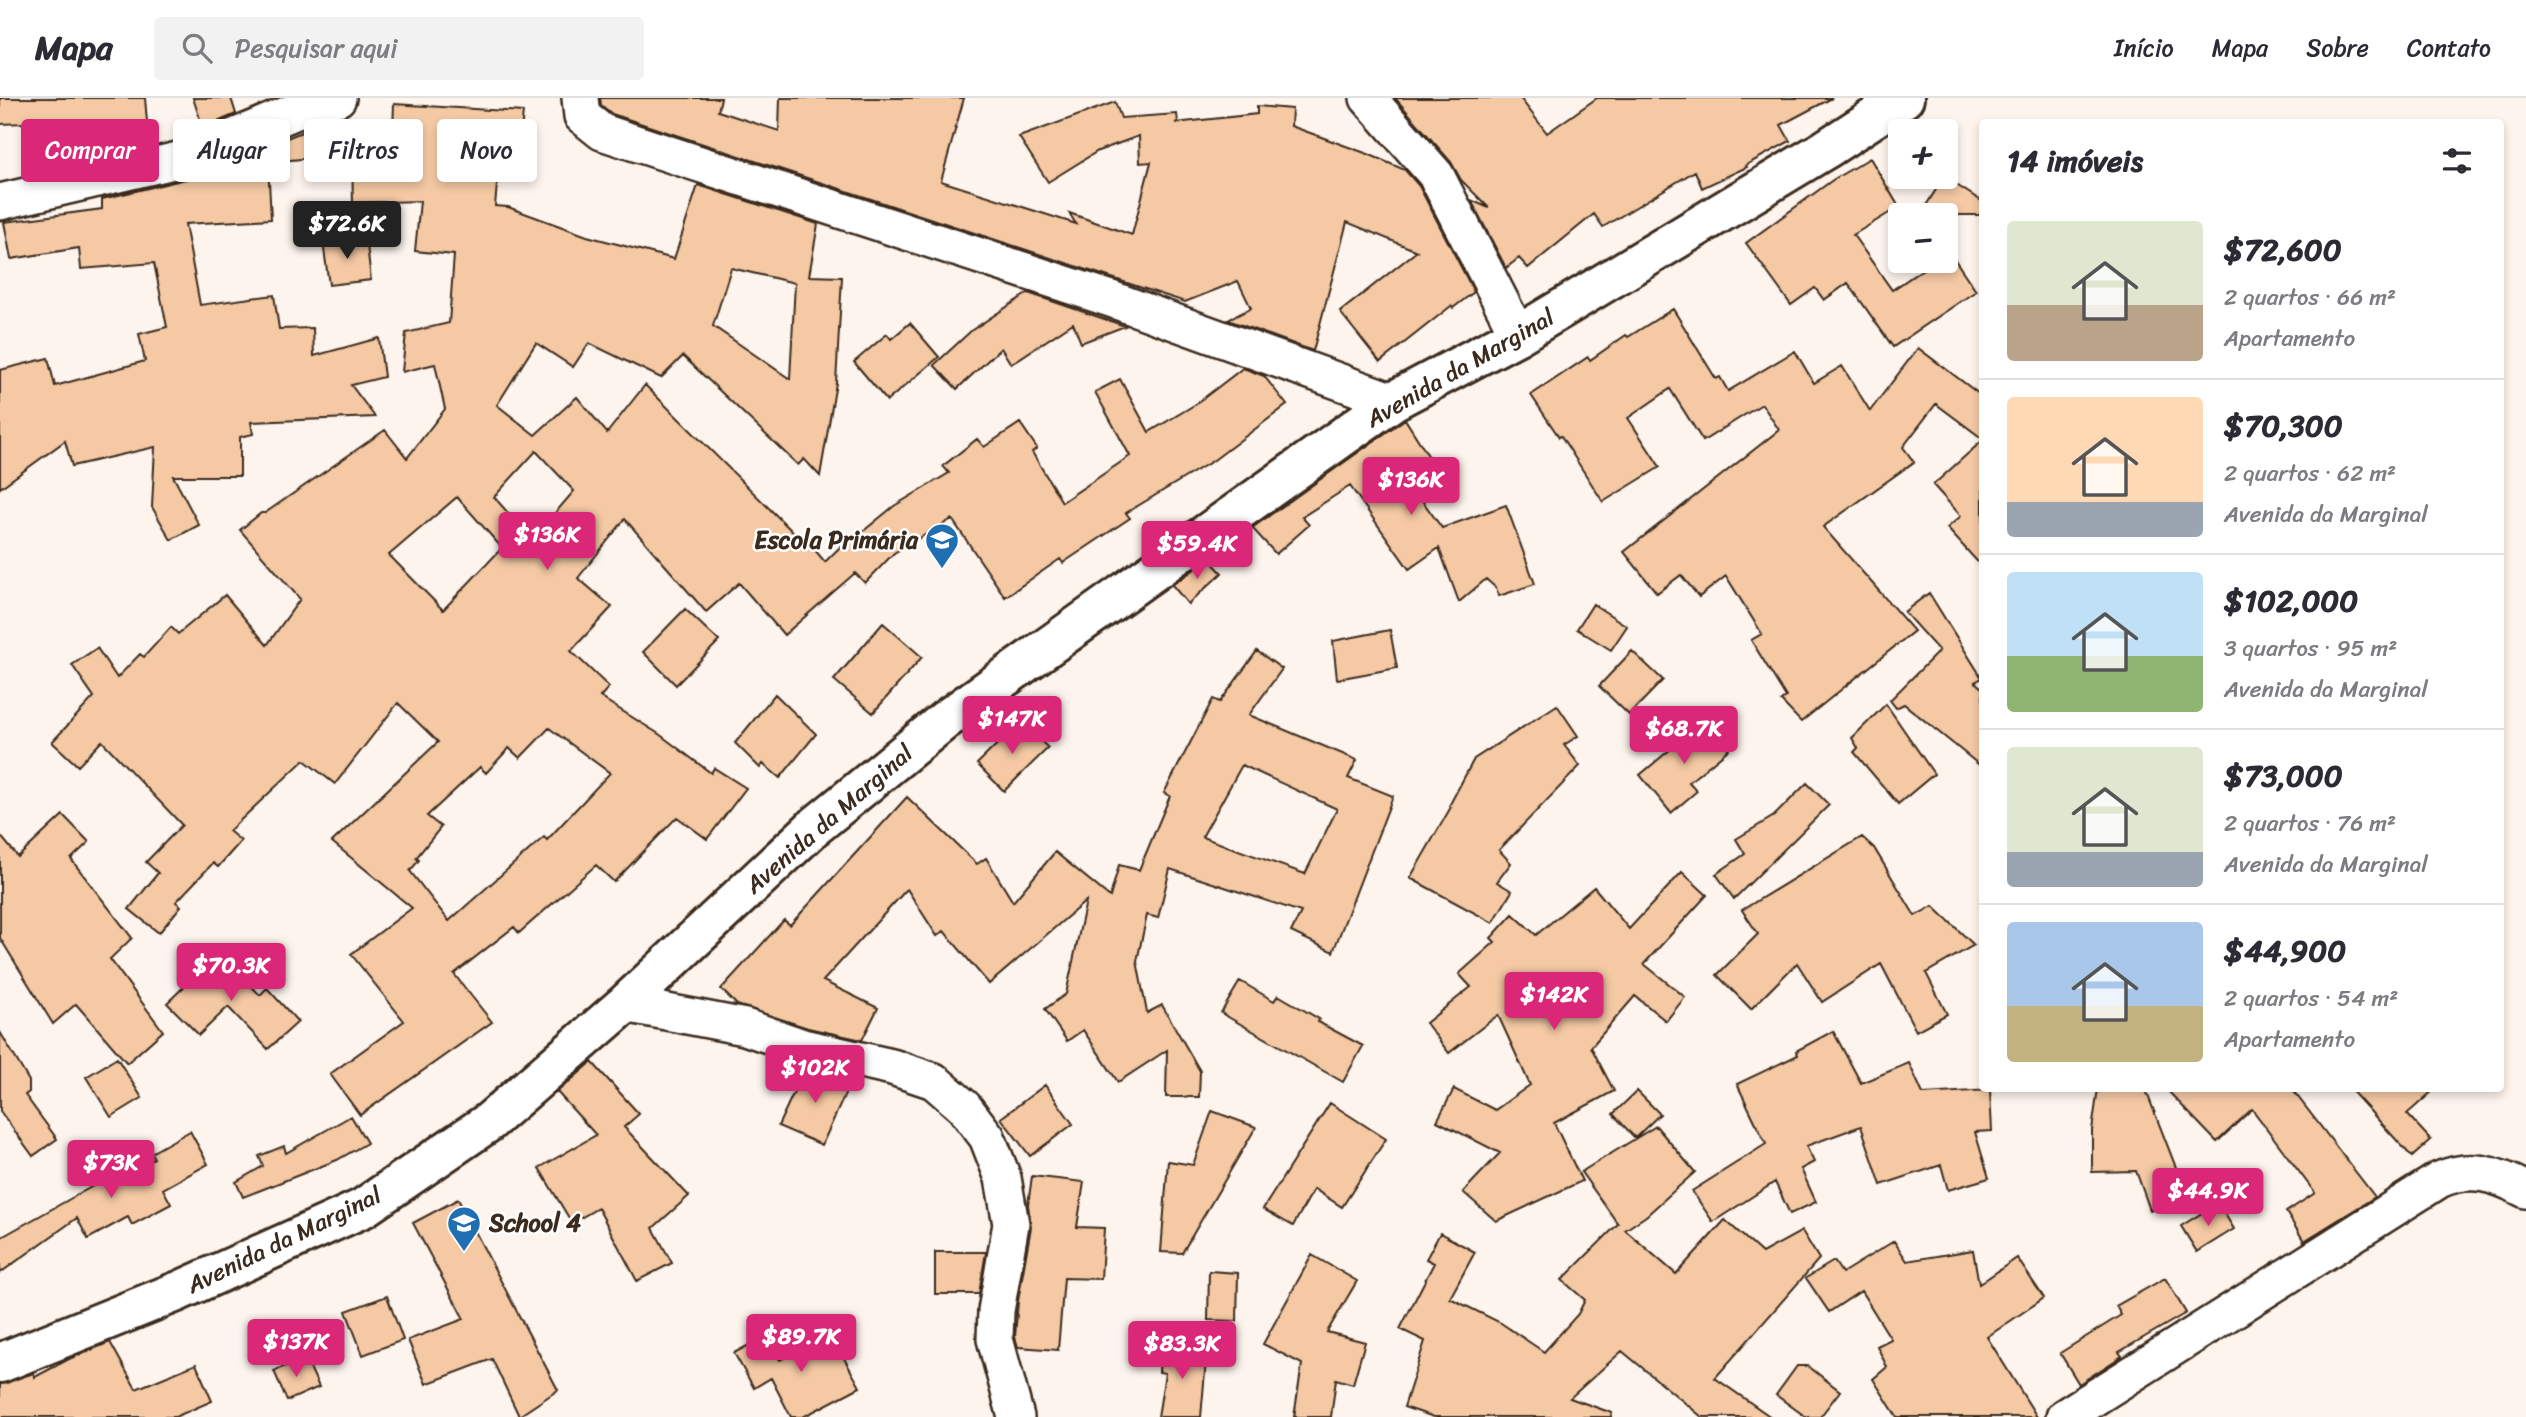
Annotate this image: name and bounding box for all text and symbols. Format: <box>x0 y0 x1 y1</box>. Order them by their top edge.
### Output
search box <box>154 17 644 80</box>
text: Mapa <box>35 19 112 77</box>
text: Pesquisar aqui <box>234 25 397 71</box>
text: Início <box>2114 27 2174 69</box>
text: Mapa <box>2212 27 2268 69</box>
text: Sobre <box>2306 27 2369 69</box>
text: Contato <box>2407 27 2491 69</box>
icon: search <box>178 29 216 67</box>
chip: Comprar <box>21 119 159 182</box>
chip: Alugar <box>173 119 290 182</box>
chip: Filtros <box>304 119 423 182</box>
chip: Novo <box>437 119 537 182</box>
map controls <box>1888 119 1958 273</box>
button: + <box>1888 119 1958 189</box>
text: 14 imóveis <box>2007 134 2143 188</box>
icon: filters <box>2438 142 2476 180</box>
pin: $72.6K <box>290 202 404 261</box>
text: $72.6K <box>309 203 385 244</box>
button: − <box>1888 203 1958 273</box>
text: $72,600 <box>2224 223 2342 277</box>
icon: home <box>2063 249 2147 333</box>
text: 2 quartos · 66 m² <box>2224 277 2396 318</box>
street label: Avenida da Marginal <box>1357 296 1564 440</box>
text: Apartamento <box>2224 318 2355 359</box>
text: $70,300 <box>2224 399 2343 453</box>
icon: home <box>2063 425 2147 509</box>
text: 2 quartos · 62 m² <box>2224 453 2396 494</box>
pin: $136K <box>1362 458 1460 517</box>
text: $136K <box>1378 459 1444 500</box>
text: Avenida da Marginal <box>2224 494 2428 535</box>
pin: $136K <box>498 512 596 572</box>
text: $136K <box>514 514 580 555</box>
place label: Escola Primária <box>754 519 919 561</box>
school or university icon: Escola Primária <box>923 521 961 570</box>
pin: $59.4K <box>1140 522 1254 581</box>
text: $59.4K <box>1158 523 1236 564</box>
text: $102,000 <box>2224 574 2358 628</box>
icon: home <box>2063 600 2147 684</box>
text: 3 quartos · 95 m² <box>2224 628 2397 669</box>
text: Avenida da Marginal <box>2224 669 2428 710</box>
pin: $147K <box>963 696 1061 756</box>
text: $147K <box>979 698 1045 739</box>
pin: $68.7K <box>1627 706 1741 766</box>
text: $68.7K <box>1646 708 1722 749</box>
street label: Avenida da Marginal <box>734 733 924 905</box>
text: $73,000 <box>2224 749 2343 803</box>
icon: home <box>2063 775 2147 859</box>
text: 2 quartos · 76 m² <box>2224 803 2396 844</box>
text: Avenida da Marginal <box>2224 844 2428 885</box>
text: $44,900 <box>2224 924 2346 978</box>
pin: $70.3K <box>174 944 288 1003</box>
text: $70.3K <box>193 945 269 986</box>
icon: home <box>2063 950 2147 1034</box>
pin: $142K <box>1505 972 1603 1032</box>
text: $142K <box>1521 974 1587 1015</box>
text: 2 quartos · 54 m² <box>2224 978 2398 1019</box>
text: Apartamento <box>2224 1019 2355 1060</box>
pin: $102K <box>766 1046 864 1105</box>
text: $102K <box>781 1047 849 1088</box>
pin: $73K <box>70 1140 152 1200</box>
text: $73K <box>83 1142 139 1183</box>
pin: $44.9K <box>2151 1168 2265 1228</box>
text: $44.9K <box>2168 1170 2248 1211</box>
street label: Avenida da Marginal <box>178 1174 390 1306</box>
place label: School 4 <box>488 1202 581 1244</box>
school or university icon: School 4 <box>445 1204 483 1253</box>
pin: $89.7K <box>744 1314 858 1374</box>
text: $89.7K <box>762 1316 840 1357</box>
pin: $137K <box>247 1320 345 1379</box>
text: $137K <box>263 1321 329 1362</box>
pin: $83.3K <box>1125 1322 1239 1381</box>
text: $83.3K <box>1144 1323 1220 1364</box>

